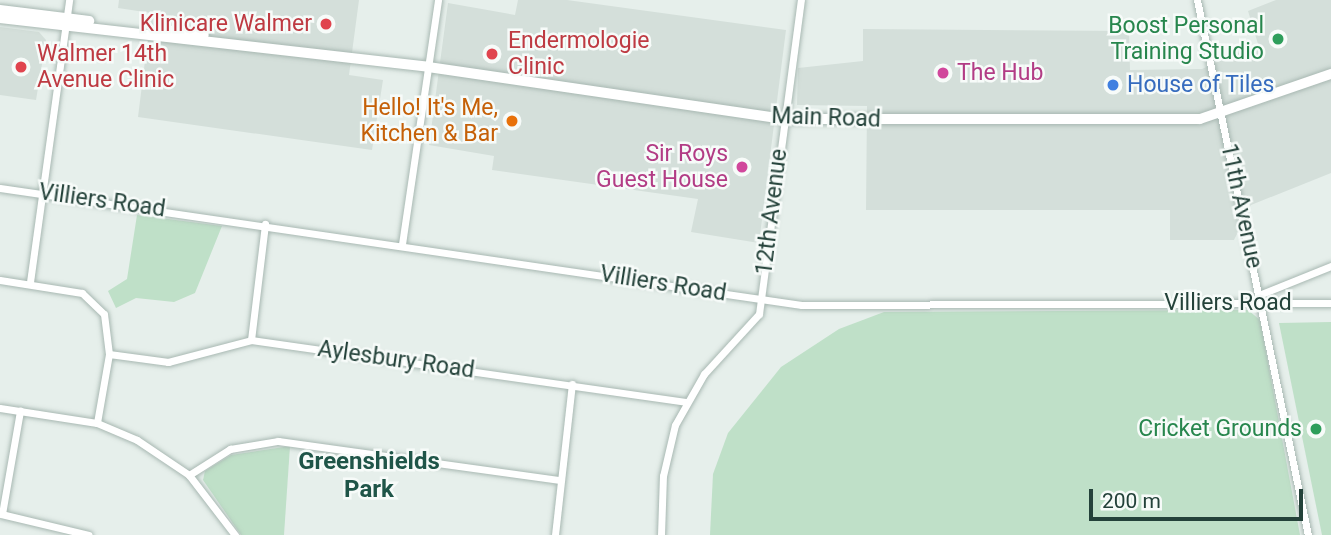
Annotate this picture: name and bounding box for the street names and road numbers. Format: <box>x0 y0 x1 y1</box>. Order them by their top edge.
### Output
street label: Main Road <box>771 102 881 134</box>
street label: 11th Avenue <box>1214 141 1268 271</box>
street label: 12th Avenue <box>751 147 793 277</box>
street label: Villiers Road <box>37 178 167 224</box>
street label: Villiers Road <box>598 260 728 308</box>
street label: Villiers Road <box>1164 289 1292 317</box>
street label: Aylesbury Road <box>316 335 476 385</box>

